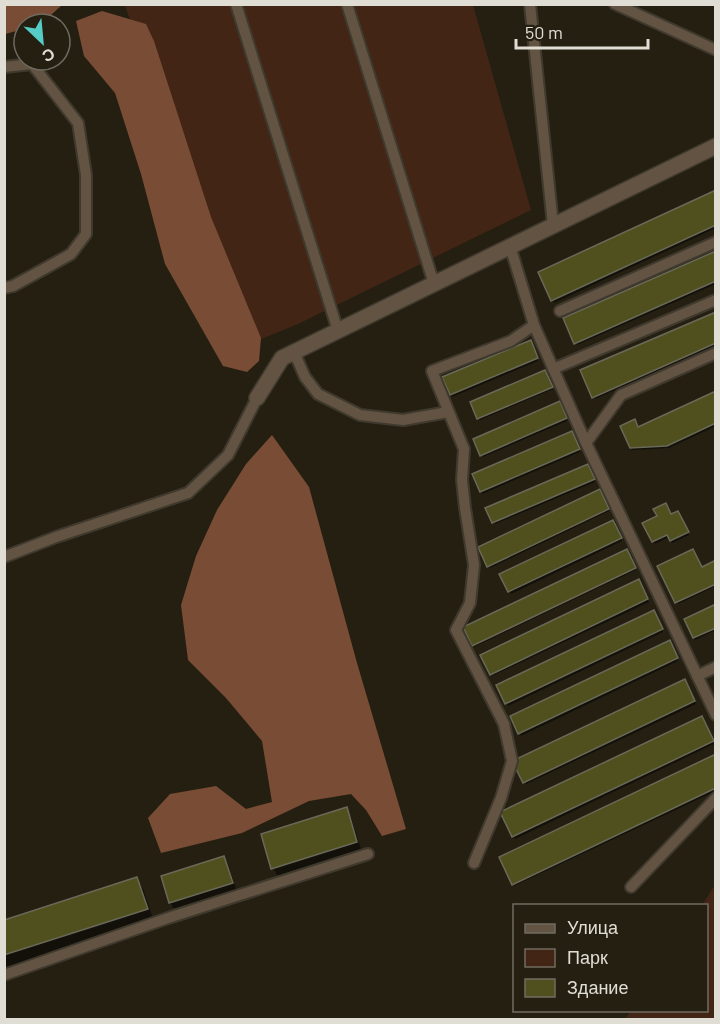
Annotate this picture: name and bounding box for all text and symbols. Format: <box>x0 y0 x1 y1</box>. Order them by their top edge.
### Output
north arrow <box>12 12 72 72</box>
scale bar <box>516 12 648 50</box>
text: 50 m <box>525 21 563 43</box>
text: С <box>39 45 58 67</box>
legend <box>513 904 708 1012</box>
text: Улица <box>567 916 619 938</box>
text: Парк <box>567 946 608 968</box>
text: Здание <box>567 976 628 998</box>

